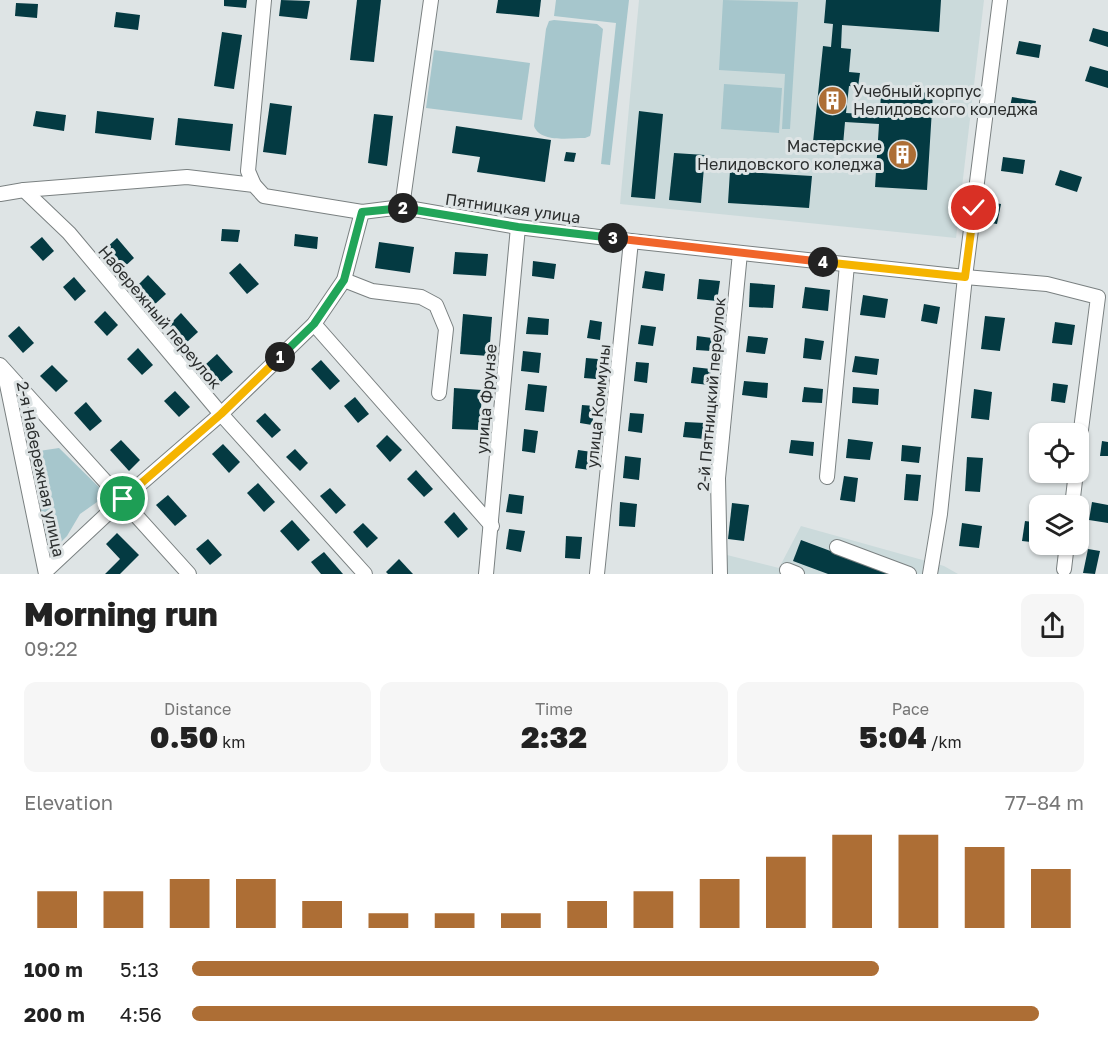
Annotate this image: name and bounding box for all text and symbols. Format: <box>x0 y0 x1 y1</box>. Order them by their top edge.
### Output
place label: Учебный корпус Нелидовского коледжа <box>853 81 1038 119</box>
building icon: Учебный корпус Нелидовского коледжа <box>816 84 848 116</box>
place label: Мастерские Нелидовского коледжа <box>697 136 882 174</box>
building icon: Мастерские Нелидовского коледжа <box>887 139 919 171</box>
pin <box>948 182 999 233</box>
street label: Пятницкая улица <box>444 189 582 227</box>
icon: check <box>957 191 990 224</box>
pin: 2 <box>388 193 418 223</box>
text: 2 <box>398 198 408 218</box>
pin: 3 <box>598 223 628 253</box>
text: 3 <box>608 228 618 248</box>
street label: Набережный переулок <box>94 241 226 393</box>
pin: 4 <box>808 247 838 277</box>
text: 4 <box>818 252 828 272</box>
street label: 2-й Пятницкий переулок <box>693 296 729 492</box>
pin: 1 <box>265 342 295 372</box>
street label: улица Фрунзе <box>471 343 501 455</box>
street label: улица Коммуны <box>582 343 614 469</box>
text: 1 <box>276 347 284 367</box>
street label: 2-я Набережная улица <box>13 379 69 559</box>
map controls <box>1029 423 1089 555</box>
button: locate <box>1029 423 1089 483</box>
pin <box>97 473 148 524</box>
icon: arrive <box>106 482 139 515</box>
button: layers <box>1029 495 1089 555</box>
text: Morning run <box>24 594 218 633</box>
button: share <box>1021 594 1084 657</box>
text: 09:22 <box>24 636 78 660</box>
text: Distance <box>164 699 231 719</box>
text: Time <box>535 699 573 719</box>
text: Pace <box>892 699 929 719</box>
text: 0.50 <box>150 719 218 755</box>
text: 2:32 <box>521 719 587 755</box>
text: 5:04 <box>859 719 927 755</box>
text: km <box>218 732 245 752</box>
text: /km <box>927 732 962 752</box>
text: Elevation <box>24 790 113 814</box>
text: 77–84 m <box>1005 790 1084 814</box>
text: 100 m <box>24 957 83 981</box>
text: 5:13 <box>120 957 159 981</box>
text: 200 m <box>24 1002 85 1026</box>
text: 4:56 <box>120 1002 162 1026</box>

